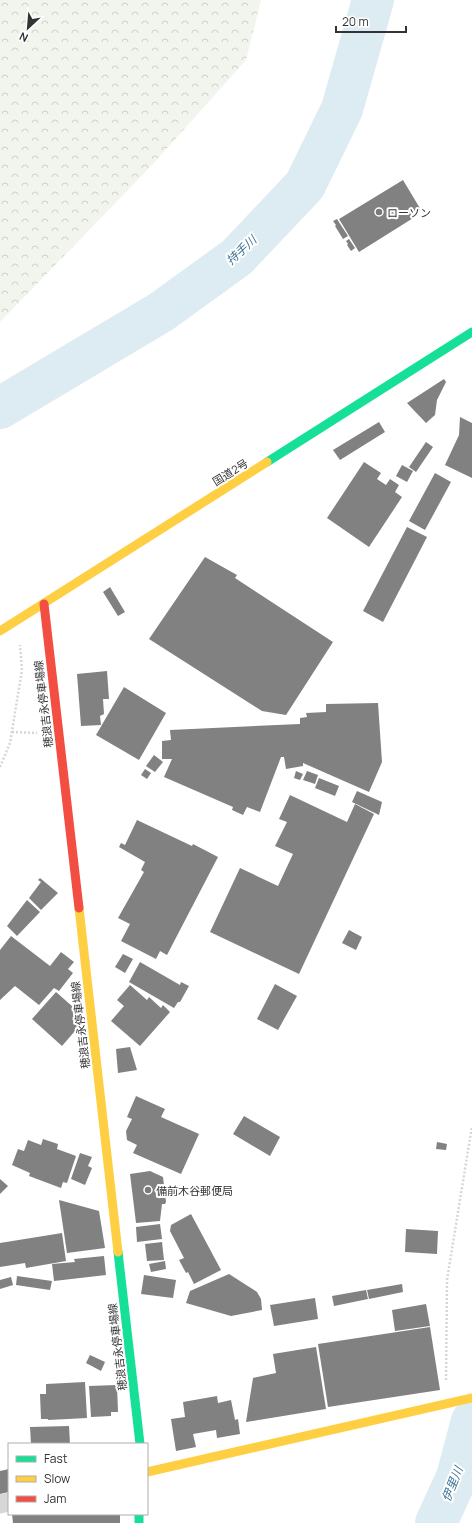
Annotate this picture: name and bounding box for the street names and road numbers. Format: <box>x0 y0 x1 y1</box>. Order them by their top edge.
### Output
street label: 国道2号 <box>209 455 251 489</box>
street label: 穂浪吉永停車場線 <box>30 659 56 749</box>
street label: 穂浪吉永停車場線 <box>67 980 93 1070</box>
street label: 穂浪吉永停車場線 <box>104 1302 130 1392</box>

